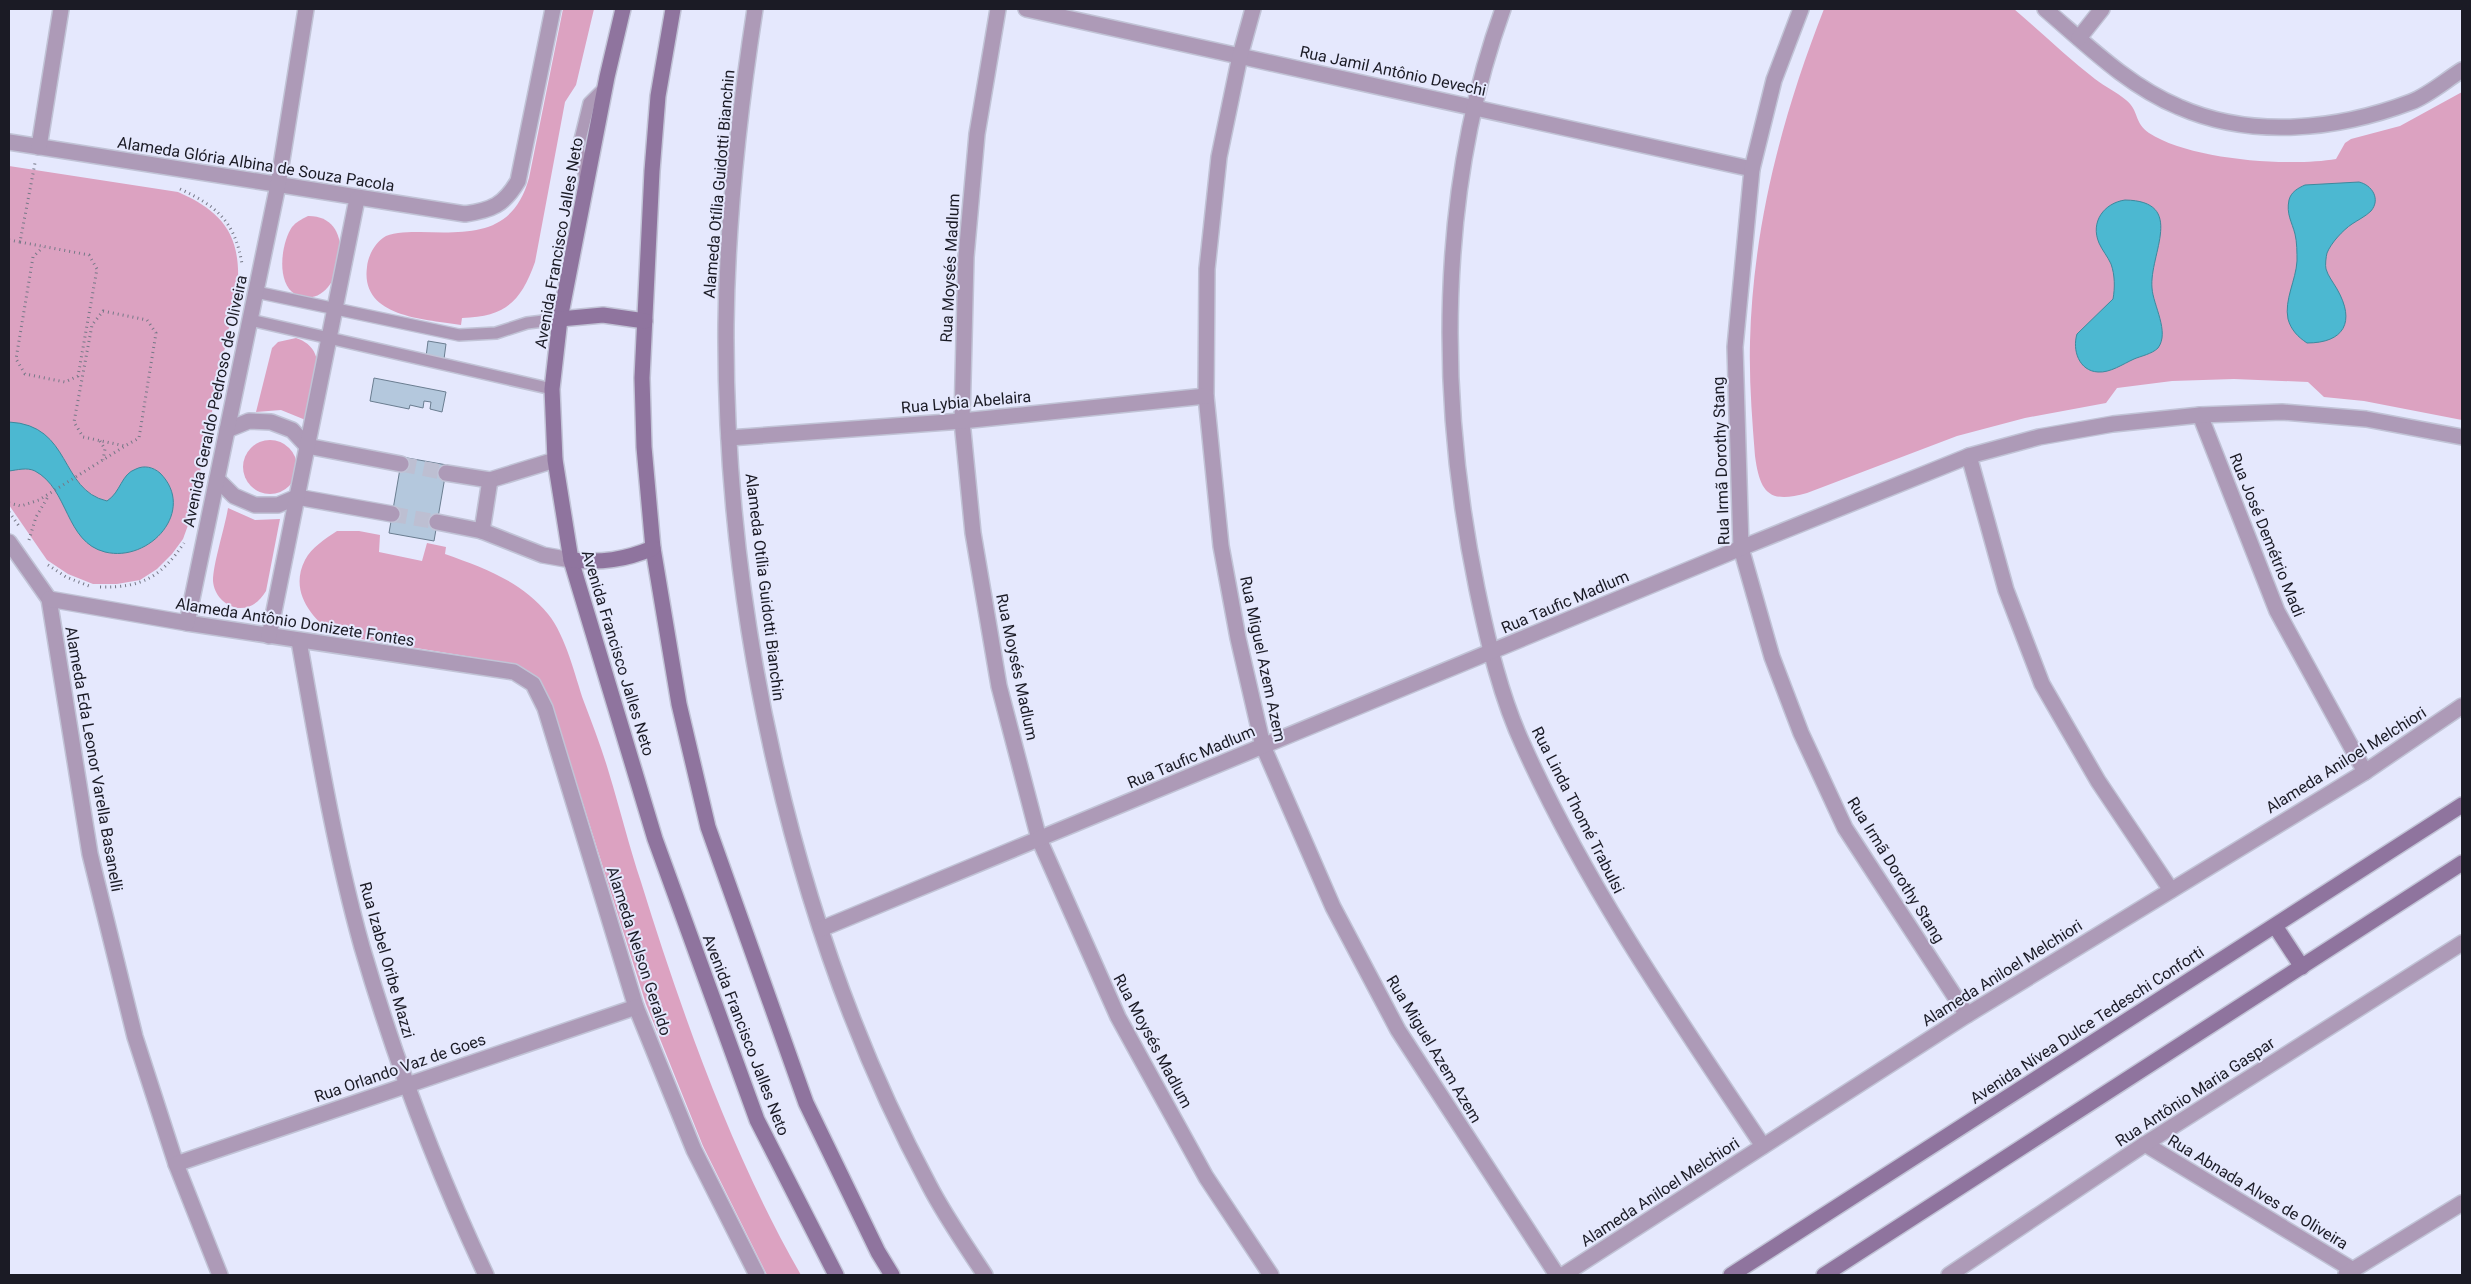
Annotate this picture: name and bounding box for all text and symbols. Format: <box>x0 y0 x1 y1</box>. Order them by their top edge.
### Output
street label: Rua Jamil Antônio Devechi <box>1298 42 1488 100</box>
street label: Alameda Otília Guidotti Bianchin <box>700 69 738 299</box>
street label: Alameda Glória Albina de Souza Pacola <box>116 133 396 195</box>
street label: Avenida Francisco Jalles Neto <box>531 136 587 350</box>
street label: Rua Moysés Madlum <box>937 193 963 343</box>
street label: Avenida Geraldo Pedroso de Oliveira <box>179 273 251 529</box>
street label: Rua Irmã Dorothy Stang <box>1709 376 1733 546</box>
street label: Rua Lybia Abelaira <box>900 387 1032 417</box>
street label: Rua José Demétrio Madi <box>2225 450 2309 620</box>
street label: Alameda Otília Guidotti Bianchin <box>742 472 788 702</box>
street label: Avenida Francisco Jalles Neto <box>578 548 658 758</box>
street label: Rua Taufic Madlum <box>1498 567 1632 637</box>
street label: Rua Miguel Azem Azem <box>1236 574 1290 744</box>
street label: Rua Moysés Madlum <box>992 592 1042 742</box>
street label: Alameda Antônio Donizete Fontes <box>174 594 416 650</box>
street label: Alameda Eda Leonor Varella Basanelli <box>61 625 127 893</box>
street label: Alameda Aniloel Melchiori <box>2262 703 2430 817</box>
street label: Rua Taufic Madlum <box>1124 722 1258 792</box>
street label: Rua Linda Thomé Trabulsi <box>1528 724 1628 896</box>
street label: Rua Irmã Dorothy Stang <box>1843 793 1949 947</box>
street label: Alameda Nelson Geraldo <box>603 864 675 1038</box>
street label: Rua Izabel Oribe Mazzi <box>356 880 418 1040</box>
street label: Alameda Aniloel Melchiori <box>1918 916 2086 1030</box>
street label: Avenida Francisco Jalles Neto <box>699 932 793 1138</box>
street label: Avenida Nívea Dulce Tedeschi Conforti <box>1967 942 2207 1108</box>
street label: Rua Moysés Madlum <box>1110 971 1196 1111</box>
street label: Rua Miguel Azem Azem <box>1382 972 1486 1126</box>
street label: Rua Orlando Vaz de Goes <box>312 1030 488 1106</box>
street label: Rua Antônio Maria Gaspar <box>2112 1033 2279 1151</box>
street label: Rua Abnada Alves de Oliveira <box>2164 1131 2352 1253</box>
street label: Alameda Aniloel Melchiori <box>1577 1133 1743 1251</box>

